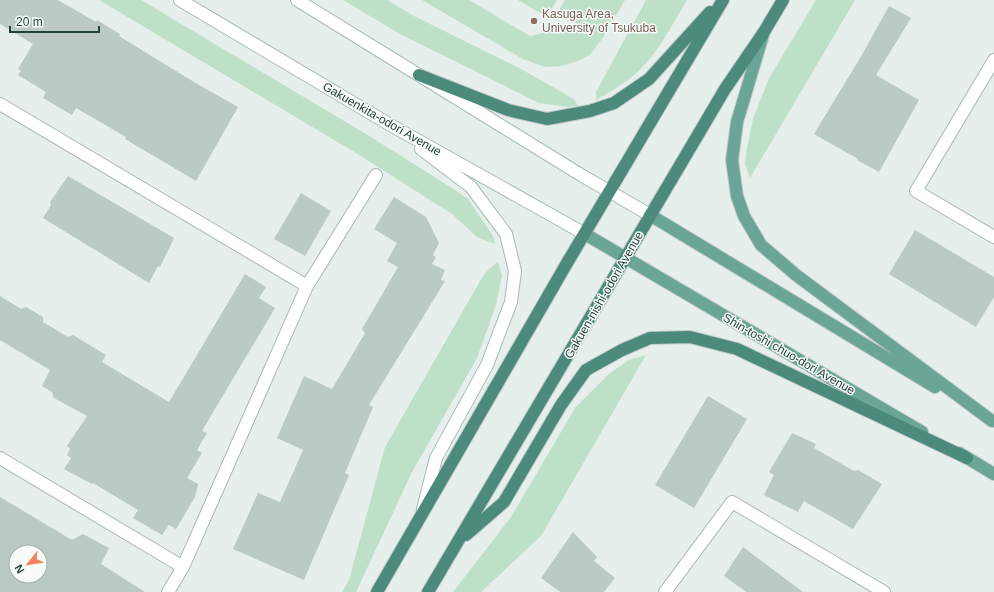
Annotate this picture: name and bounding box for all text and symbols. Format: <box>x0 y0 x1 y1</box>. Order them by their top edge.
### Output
place label: Kasuga Area, University of Tsukuba <box>542 7 656 35</box>
scale bar <box>10 8 99 34</box>
text: 20 m <box>16 15 43 29</box>
marker: Kasuga Area, University of Tsukuba <box>529 16 539 26</box>
street label: Gakuenkita-odori Avenue <box>320 79 444 159</box>
street label: Gakuen-nishi-odori Avenue <box>562 229 646 361</box>
street label: Shin-toshi chuo-dori Avenue <box>721 310 858 398</box>
north arrow <box>8 544 48 584</box>
text: N <box>12 563 27 575</box>

